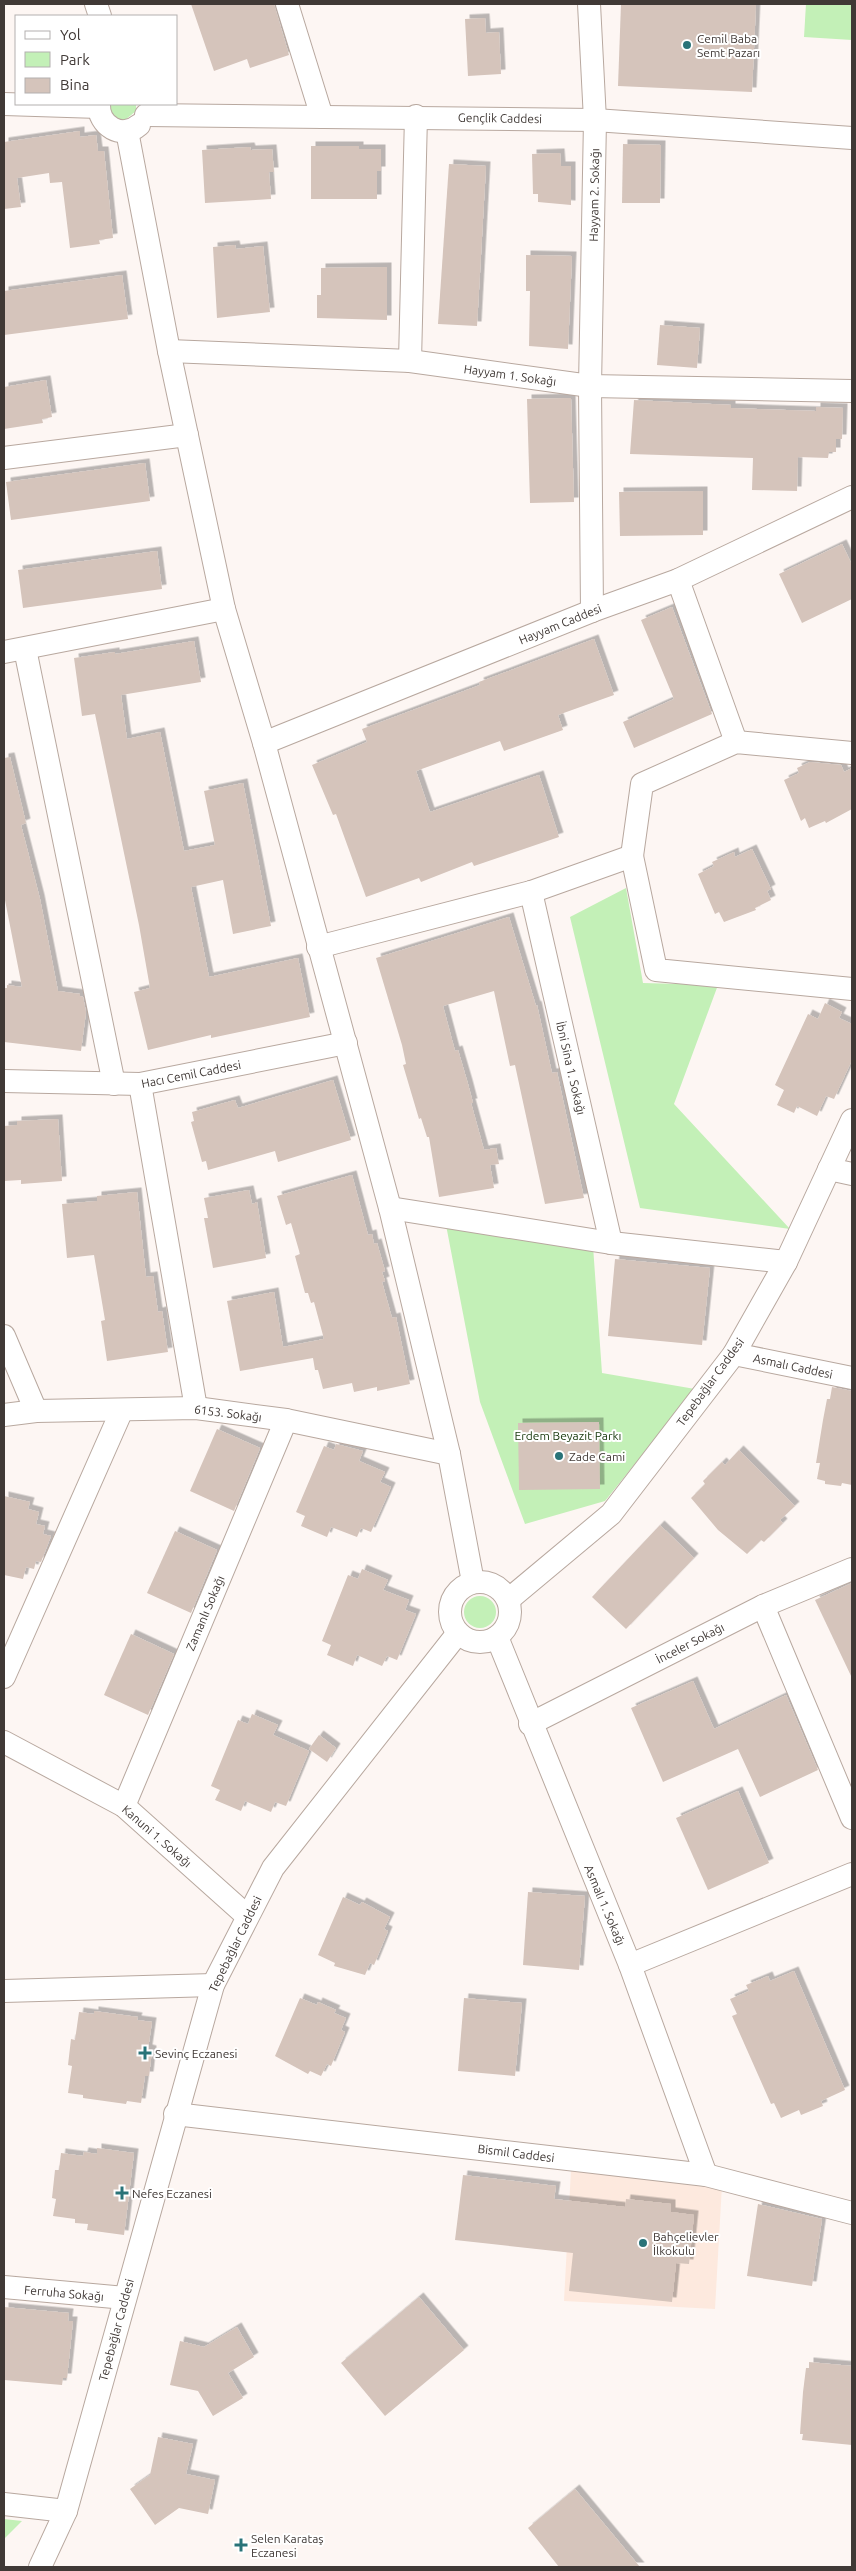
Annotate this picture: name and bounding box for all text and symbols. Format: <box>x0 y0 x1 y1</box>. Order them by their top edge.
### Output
legend <box>15 15 178 105</box>
text: Yol <box>60 26 81 43</box>
place label: Cemil Baba Semt Pazarı <box>697 32 760 59</box>
marker: Cemil Baba Semt Pazarı <box>681 39 693 51</box>
text: Park <box>60 51 90 68</box>
text: Bina <box>60 76 89 93</box>
street label: Gençlik Caddesi <box>458 111 542 125</box>
street label: Hayyam 2. Sokağı <box>587 148 601 242</box>
street label: Hayyam 1. Sokağı <box>463 362 557 388</box>
street label: Hayyam Caddesi <box>517 601 603 646</box>
street label: İbni Sina 1. Sokağı <box>554 1020 588 1116</box>
street label: Hacı Cemil Caddesi <box>140 1058 242 1090</box>
street label: Tepebağlar Caddesi <box>674 1335 746 1428</box>
street label: Asmalı Caddesi <box>752 1351 834 1381</box>
street label: 6153. Sokağı <box>193 1402 263 1424</box>
park label: Erdem Beyazit Parkı <box>515 1429 621 1442</box>
marker: Zade Cami <box>553 1450 565 1462</box>
place label: Zade Cami <box>569 1450 625 1463</box>
street label: Zamanlı Sokağı <box>183 1573 227 1653</box>
street label: İnceler Sokağı <box>654 1620 726 1666</box>
street label: Kanuni 1. Sokağı <box>120 1802 194 1870</box>
street label: Asmalı 1. Sokağı <box>582 1863 628 1947</box>
street label: Tepebağlar Caddesi <box>206 1894 264 1994</box>
marker: Sevinç Eczanesi <box>139 2047 151 2059</box>
place label: Sevinç Eczanesi <box>155 2047 238 2060</box>
street label: Bismil Caddesi <box>477 2142 555 2164</box>
marker: Nefes Eczanesi <box>116 2187 128 2199</box>
place label: Nefes Eczanesi <box>132 2187 212 2200</box>
place label: Bahçelievler İlkokulu <box>653 2230 719 2257</box>
marker: Bahçelievler İlkokulu <box>637 2237 649 2249</box>
street label: Tepebağlar Caddesi <box>96 2277 136 2383</box>
street label: Ferruha Sokağı <box>24 2283 104 2303</box>
place label: Selen Karataş Eczanesi <box>251 2532 324 2559</box>
marker: Selen Karataş Eczanesi <box>235 2539 247 2551</box>

